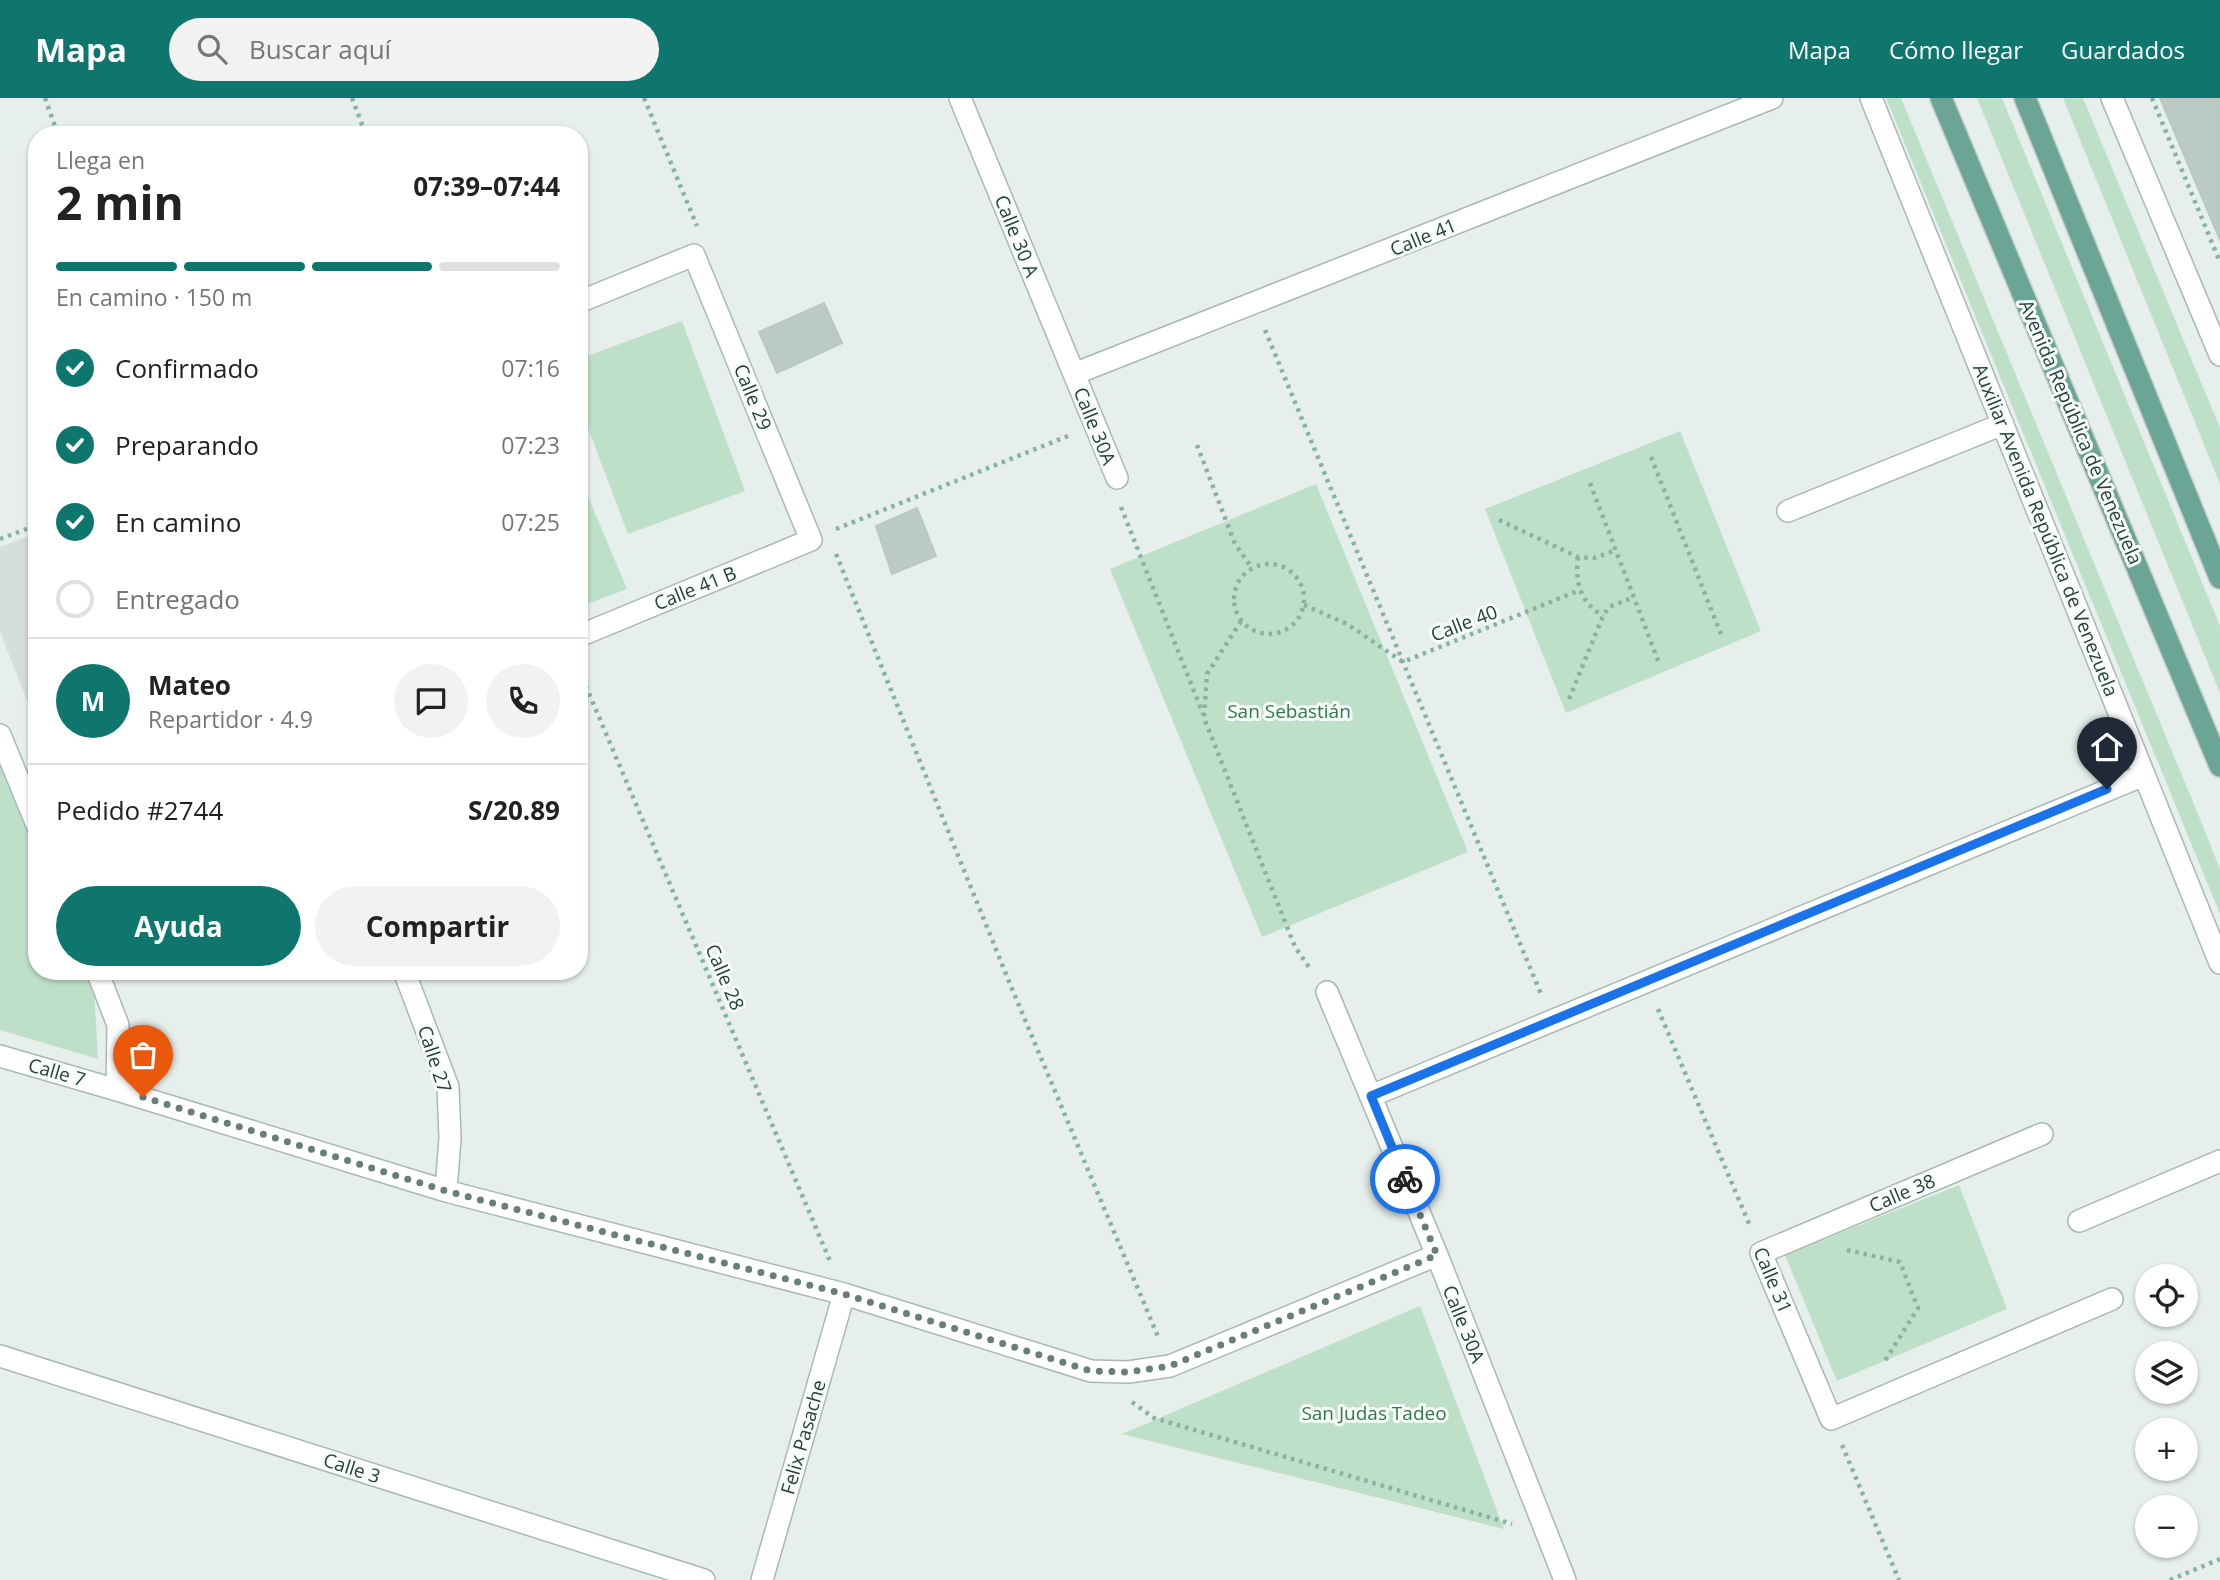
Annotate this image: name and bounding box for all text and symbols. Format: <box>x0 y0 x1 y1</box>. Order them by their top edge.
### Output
search box <box>169 18 659 81</box>
text: Mapa <box>35 27 127 72</box>
icon: search <box>193 30 231 68</box>
text: Buscar aquí <box>249 31 391 67</box>
text: Mapa <box>1788 33 1851 66</box>
text: Cómo llegar <box>1889 33 2023 66</box>
text: Guardados <box>2061 33 2185 66</box>
text: Llega en <box>56 144 145 176</box>
text: 07:39–07:44 <box>413 168 560 204</box>
text: 2 min <box>56 171 184 233</box>
street label: Calle 30 A <box>989 191 1045 281</box>
street label: Calle 41 <box>1386 212 1460 262</box>
text: En camino · 150 m <box>56 281 252 313</box>
street label: Avenida República de Venezuela <box>2013 296 2149 568</box>
icon: check <box>56 349 94 387</box>
text: Confirmado <box>115 350 259 386</box>
text: 07:16 <box>501 352 560 384</box>
street label: Calle 29 <box>728 360 778 434</box>
street label: Auxiliar Avenida República de Venezuela <box>1967 360 2125 700</box>
street label: Calle 30A <box>1068 383 1122 469</box>
icon: check <box>56 426 94 464</box>
text: Preparando <box>115 427 259 463</box>
text: 07:23 <box>501 429 560 461</box>
icon: check <box>56 503 94 541</box>
text: En camino <box>115 504 241 540</box>
text: 07:25 <box>501 506 560 538</box>
street label: Calle 41 B <box>650 560 740 616</box>
text: Entregado <box>115 581 240 617</box>
street label: Calle 40 <box>1427 598 1501 648</box>
button: chat <box>394 664 468 738</box>
button: phone <box>486 664 560 738</box>
text: Mateo <box>148 667 231 703</box>
text: M <box>81 683 105 719</box>
park label: San Sebastián <box>1227 698 1351 724</box>
text: Repartidor · 4.9 <box>148 703 313 735</box>
pin <box>2077 717 2137 789</box>
icon: home <box>2088 728 2126 766</box>
text: Pedido #2744 <box>56 792 223 828</box>
text: S/20.89 <box>468 792 560 828</box>
button: Ayuda <box>56 886 301 966</box>
button: Compartir <box>315 886 560 966</box>
street label: Calle 28 <box>699 940 751 1014</box>
street label: Calle 27 <box>412 1022 458 1096</box>
pin <box>113 1025 173 1097</box>
icon: bag <box>124 1036 162 1074</box>
street label: Calle 7 <box>25 1051 89 1093</box>
courier <box>1370 1144 1440 1214</box>
icon: bike <box>1386 1160 1424 1198</box>
street label: Calle 38 <box>1865 1167 1939 1219</box>
street label: Calle 31 <box>1747 1243 1799 1317</box>
map controls <box>2135 1264 2198 1558</box>
button: locate <box>2135 1264 2198 1327</box>
street label: Calle 30A <box>1437 1281 1491 1367</box>
button: layers <box>2135 1341 2198 1404</box>
street label: Felix Pasache <box>774 1377 832 1497</box>
park label: San Judas Tadeo <box>1301 1400 1447 1426</box>
button: + <box>2135 1418 2198 1481</box>
street label: Calle 3 <box>320 1447 384 1489</box>
button: − <box>2135 1495 2198 1558</box>

